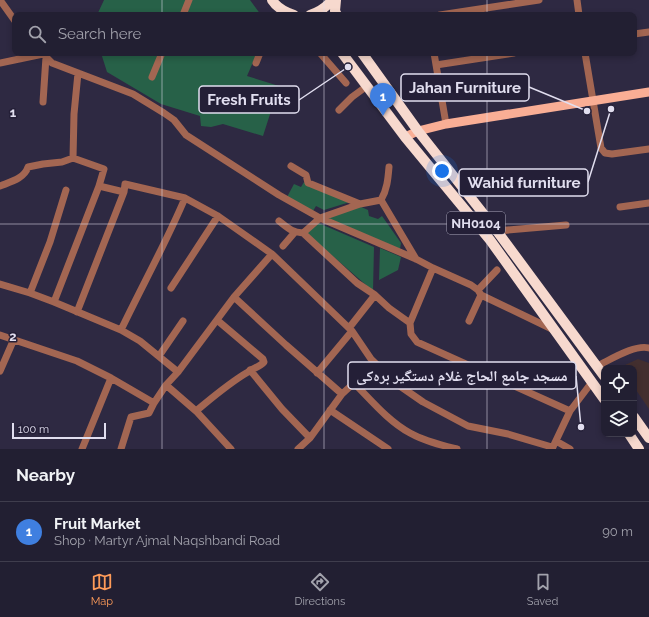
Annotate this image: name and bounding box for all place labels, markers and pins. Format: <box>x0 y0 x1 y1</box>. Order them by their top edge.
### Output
callout: Jahan Furniture <box>401 74 529 101</box>
pin: 1 <box>370 83 396 116</box>
callout: Fresh Fruits <box>199 86 299 113</box>
callout: Wahid furniture <box>459 169 588 196</box>
callout: مسجد جامع الحاج غلام دستگیر بره‌کی <box>348 362 576 389</box>

